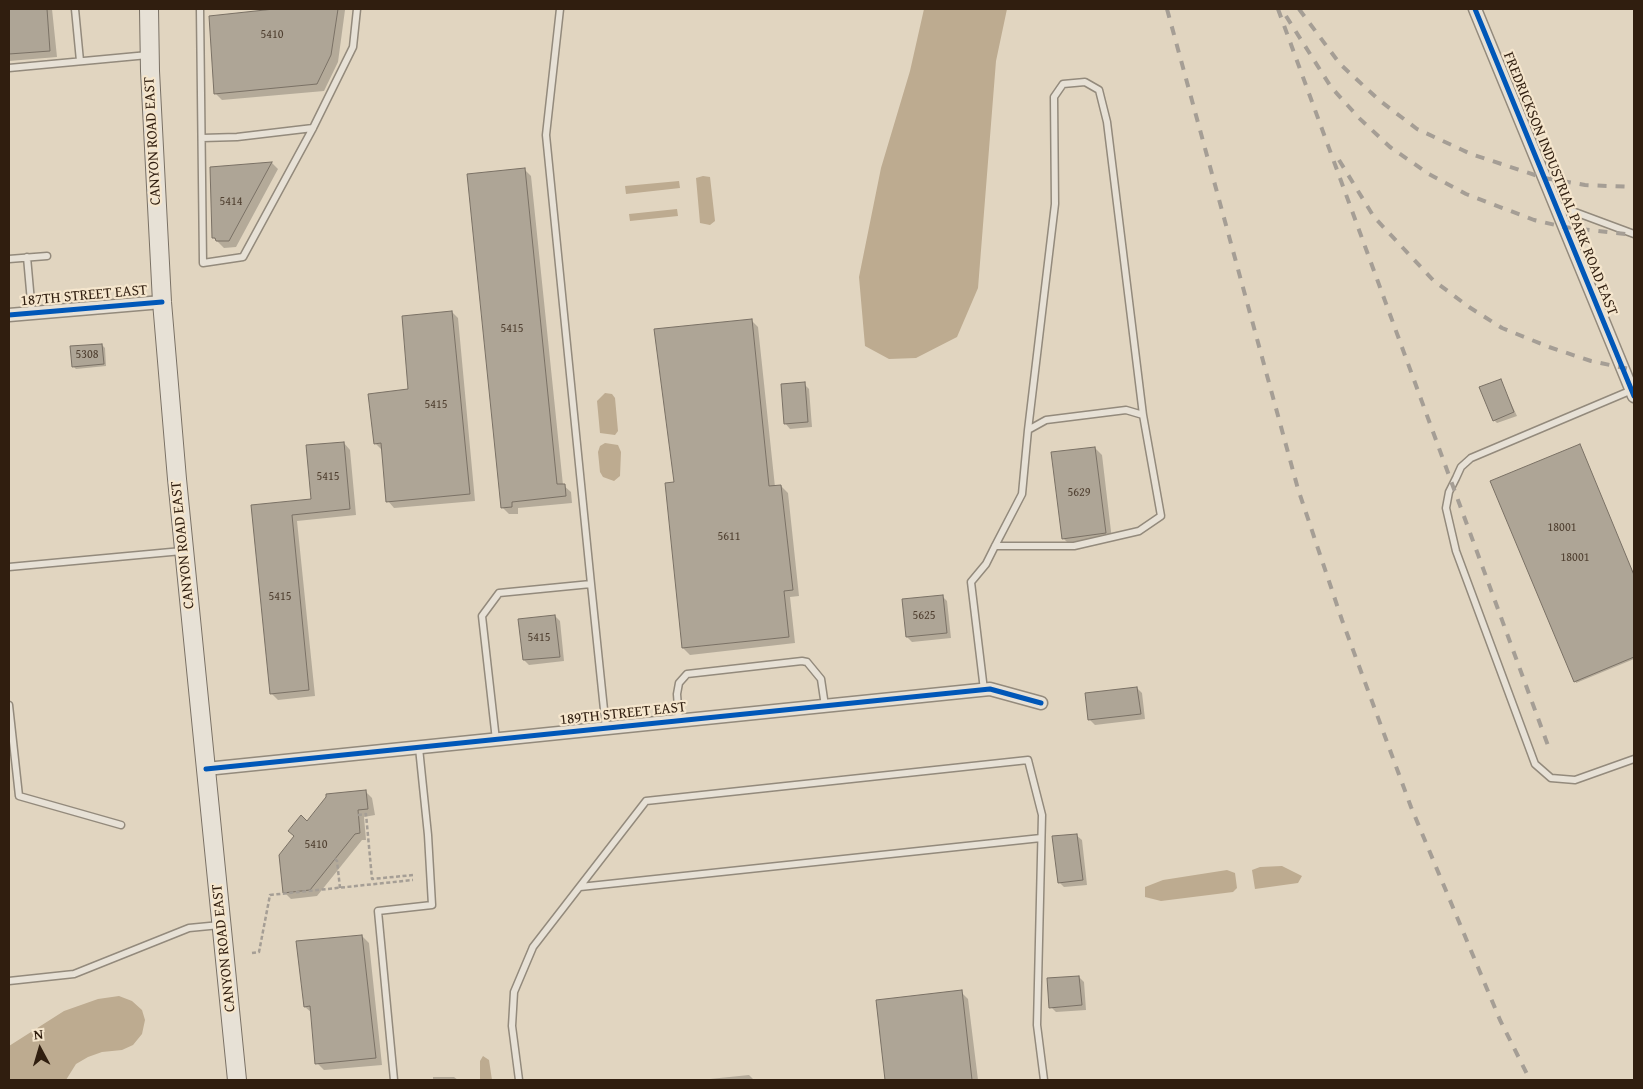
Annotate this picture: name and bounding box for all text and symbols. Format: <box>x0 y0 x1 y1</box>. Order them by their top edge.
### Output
house number: 5410 <box>260 28 284 42</box>
street label: FREDRICKSON INDUSTRIAL PARK ROAD EAST <box>1499 49 1621 319</box>
street label: CANYON ROAD EAST <box>141 76 165 206</box>
house number: 5414 <box>219 195 243 209</box>
street label: 187TH STREET EAST <box>20 281 148 311</box>
house number: 5415 <box>500 322 524 336</box>
house number: 5308 <box>75 348 99 362</box>
house number: 5415 <box>424 398 448 412</box>
house number: 5415 <box>316 470 340 484</box>
street label: CANYON ROAD EAST <box>167 480 199 610</box>
house number: 5629 <box>1067 486 1091 500</box>
house number: 18001 <box>1548 521 1576 535</box>
house number: 5611 <box>717 530 741 544</box>
house number: 18001 <box>1561 551 1589 565</box>
house number: 5415 <box>268 590 292 604</box>
house number: 5625 <box>912 609 936 623</box>
house number: 5415 <box>527 631 551 645</box>
street label: 189TH STREET EAST <box>559 698 687 730</box>
house number: 5410 <box>304 838 328 852</box>
street label: CANYON ROAD EAST <box>208 883 240 1013</box>
north arrow <box>15 1024 65 1074</box>
text: N <box>33 1024 44 1045</box>

